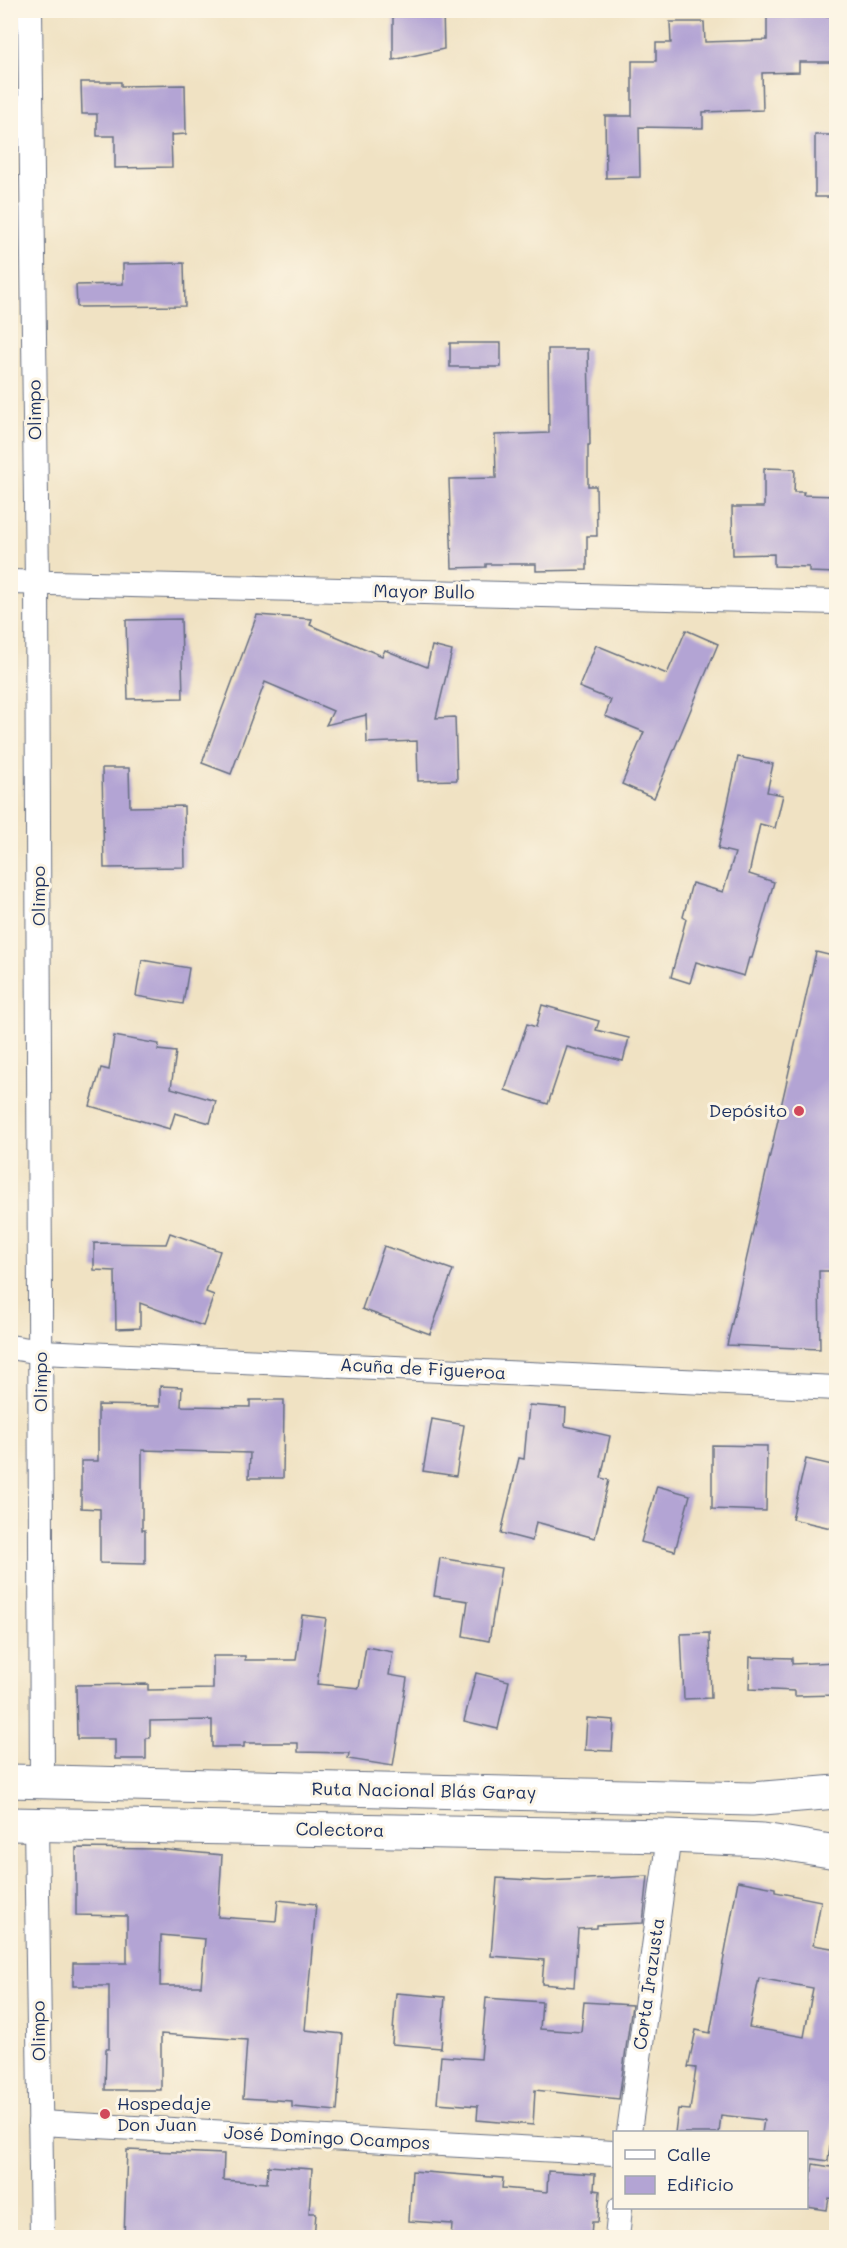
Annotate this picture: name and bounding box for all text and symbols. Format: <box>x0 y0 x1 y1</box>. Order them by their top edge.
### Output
street label: Olimpo <box>21 379 47 440</box>
street label: Mayor Bullo <box>373 578 475 604</box>
street label: Olimpo <box>26 865 50 926</box>
place label: Depósito <box>709 1098 787 1122</box>
marker: Depósito <box>792 1104 806 1118</box>
street label: Olimpo <box>28 1351 52 1412</box>
street label: Acuña de Figueroa <box>339 1352 507 1384</box>
street label: Ruta Nacional Blás Garay <box>312 1776 537 1804</box>
street label: Colectora <box>296 1816 385 1842</box>
street label: Corta Irazusta <box>627 1916 669 2052</box>
street label: Olimpo <box>25 2000 51 2061</box>
place label: Hospedaje Don Juan <box>117 2091 211 2136</box>
marker: Hospedaje Don Juan <box>98 2107 112 2121</box>
street label: José Domingo Ocampos <box>223 2120 431 2154</box>
legend <box>613 2131 808 2209</box>
text: Calle <box>667 2142 711 2166</box>
text: Edificio <box>667 2172 734 2196</box>

